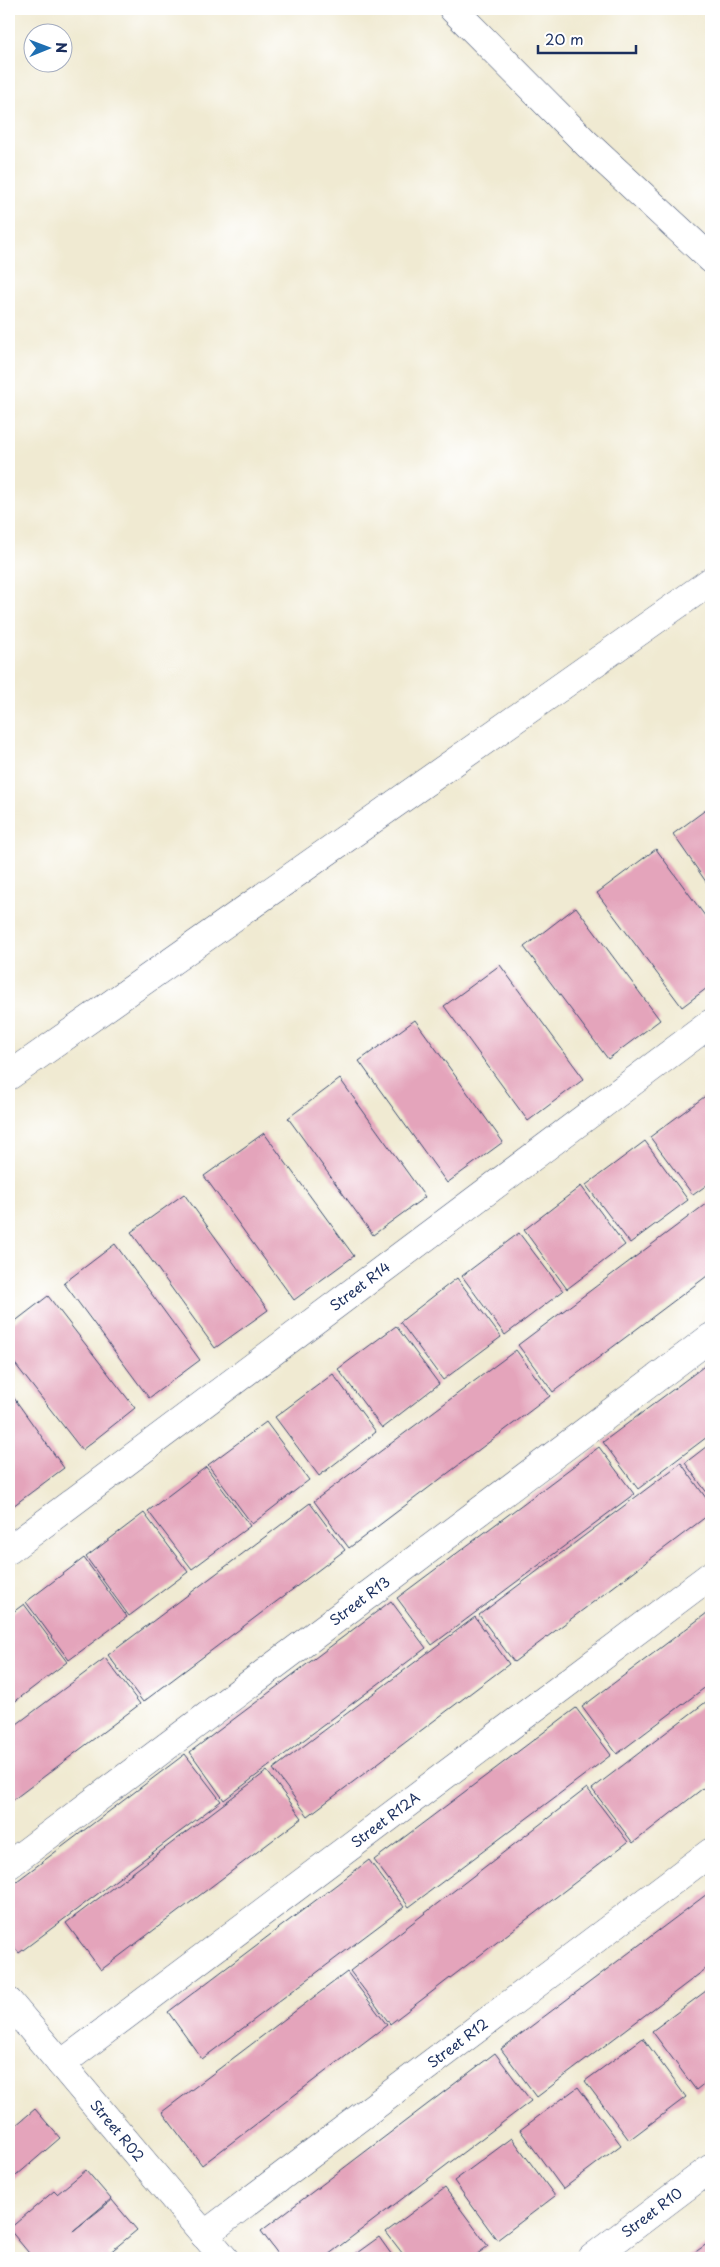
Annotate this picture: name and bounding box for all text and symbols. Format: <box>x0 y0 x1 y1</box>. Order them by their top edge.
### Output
north arrow <box>22 22 72 72</box>
scale bar <box>538 22 635 54</box>
text: 20 m <box>545 27 584 50</box>
text: N <box>51 42 72 53</box>
street label: Street R14 <box>325 1256 394 1316</box>
street label: Street R13 <box>325 1571 394 1630</box>
street label: Street R12A <box>346 1786 424 1852</box>
street label: Street R12 <box>423 2013 492 2073</box>
street label: Street R02 <box>85 2095 150 2166</box>
street label: Street R10 <box>617 2182 686 2242</box>

